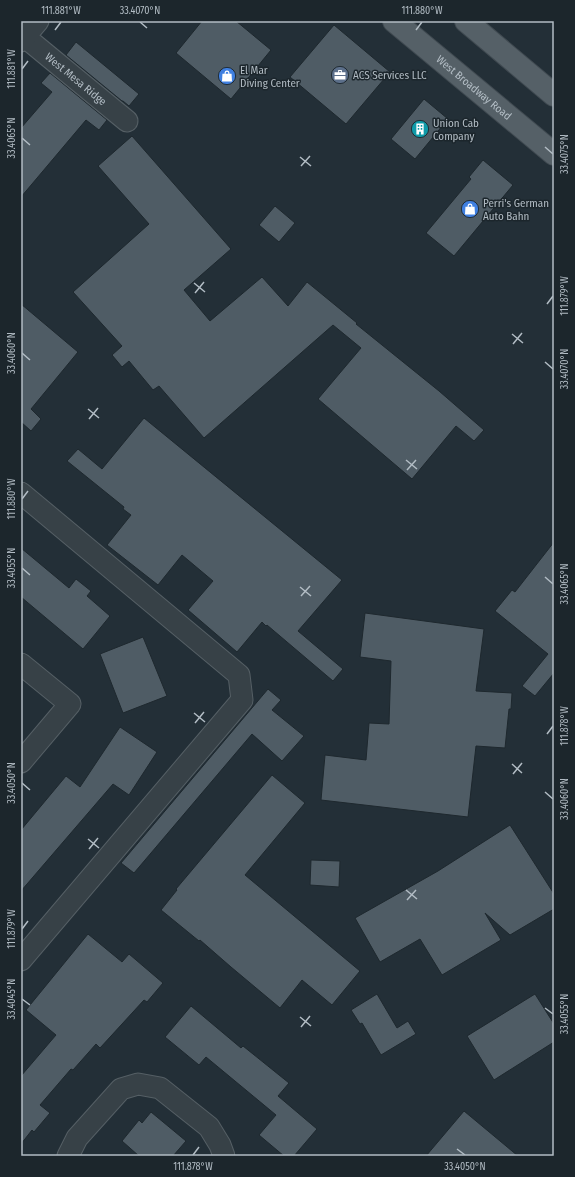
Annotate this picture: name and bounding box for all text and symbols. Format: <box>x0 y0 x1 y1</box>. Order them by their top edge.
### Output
text: 111.881°W <box>41 5 81 17</box>
text: 33.4070°N <box>120 5 160 17</box>
text: 111.880°W <box>402 5 443 17</box>
text: 111.881°W <box>6 49 18 89</box>
street label: West Mesa Ridge <box>43 50 109 108</box>
street label: West Broadway Road <box>434 53 514 122</box>
place label: El Mar Diving Center <box>240 64 300 90</box>
office icon: ACS Services LLC <box>330 65 350 85</box>
shop icon: El Mar Diving Center <box>217 66 237 86</box>
place label: ACS Services LLC <box>353 69 427 82</box>
text: 33.4065°N <box>6 117 18 159</box>
place label: Union Cab Company <box>433 117 479 143</box>
building icon: Union Cab Company <box>410 119 430 139</box>
text: 33.4075°N <box>559 134 571 174</box>
place label: Perri's German Auto Bahn <box>483 197 549 223</box>
shop icon: Perri's German Auto Bahn <box>460 199 480 219</box>
text: 111.879°W <box>559 276 571 316</box>
text: 33.4060°N <box>6 332 18 374</box>
text: 33.4070°N <box>559 349 571 389</box>
text: 111.880°W <box>6 478 18 519</box>
text: 33.4055°N <box>6 548 18 588</box>
text: 33.4065°N <box>559 563 571 605</box>
text: 111.878°W <box>559 706 571 746</box>
text: 33.4050°N <box>6 762 18 804</box>
text: 33.4060°N <box>559 778 571 820</box>
text: 111.879°W <box>6 909 18 949</box>
text: 33.4045°N <box>6 979 18 1019</box>
text: 33.4055°N <box>559 994 571 1034</box>
text: 111.878°W <box>173 1161 213 1173</box>
text: 33.4050°N <box>444 1161 486 1173</box>

